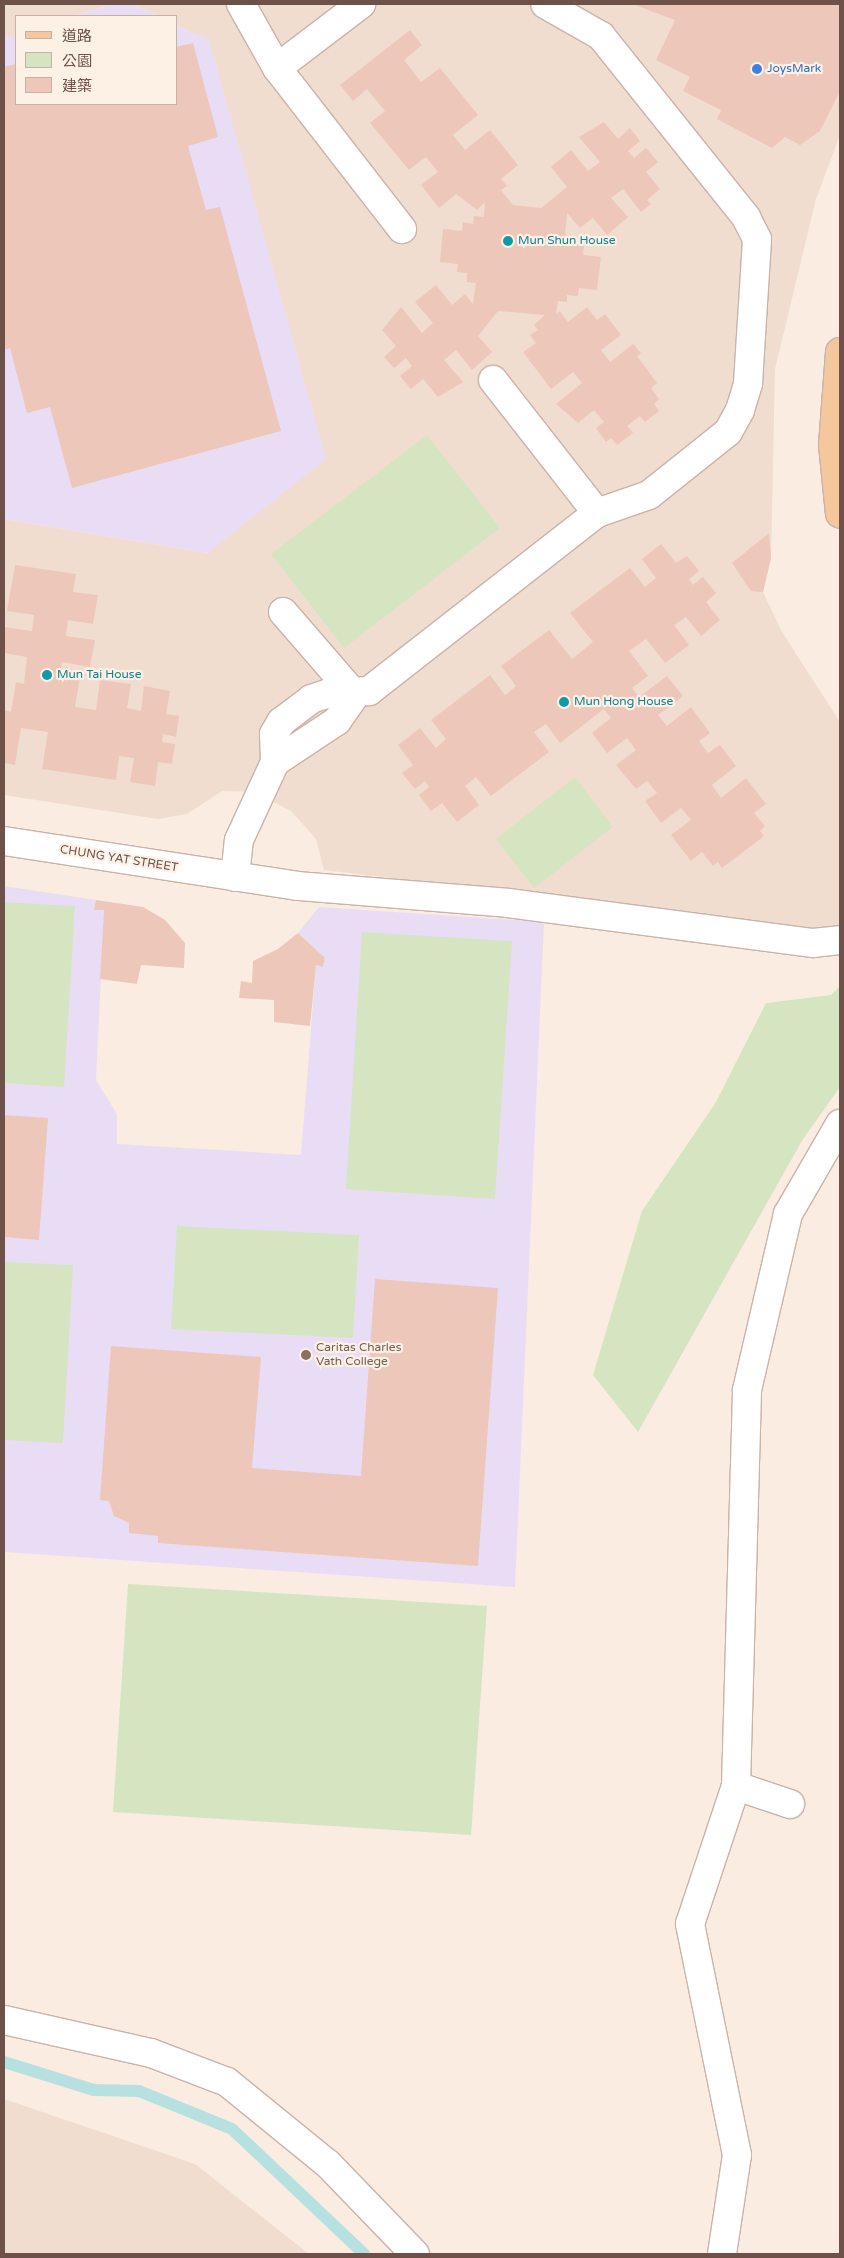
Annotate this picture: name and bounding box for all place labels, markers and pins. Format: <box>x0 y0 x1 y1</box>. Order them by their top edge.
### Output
place label: JoysMark <box>767 62 821 76</box>
marker: JoysMark <box>751 63 763 75</box>
place label: Mun Shun House <box>518 234 616 248</box>
marker: Mun Shun House <box>502 235 514 247</box>
place label: Mun Tai House <box>57 668 141 682</box>
marker: Mun Tai House <box>41 669 53 681</box>
place label: Mun Hong House <box>574 695 673 709</box>
marker: Mun Hong House <box>558 696 570 708</box>
place label: Caritas Charles Vath College <box>316 1341 401 1369</box>
marker: Caritas Charles Vath College <box>300 1349 312 1361</box>

